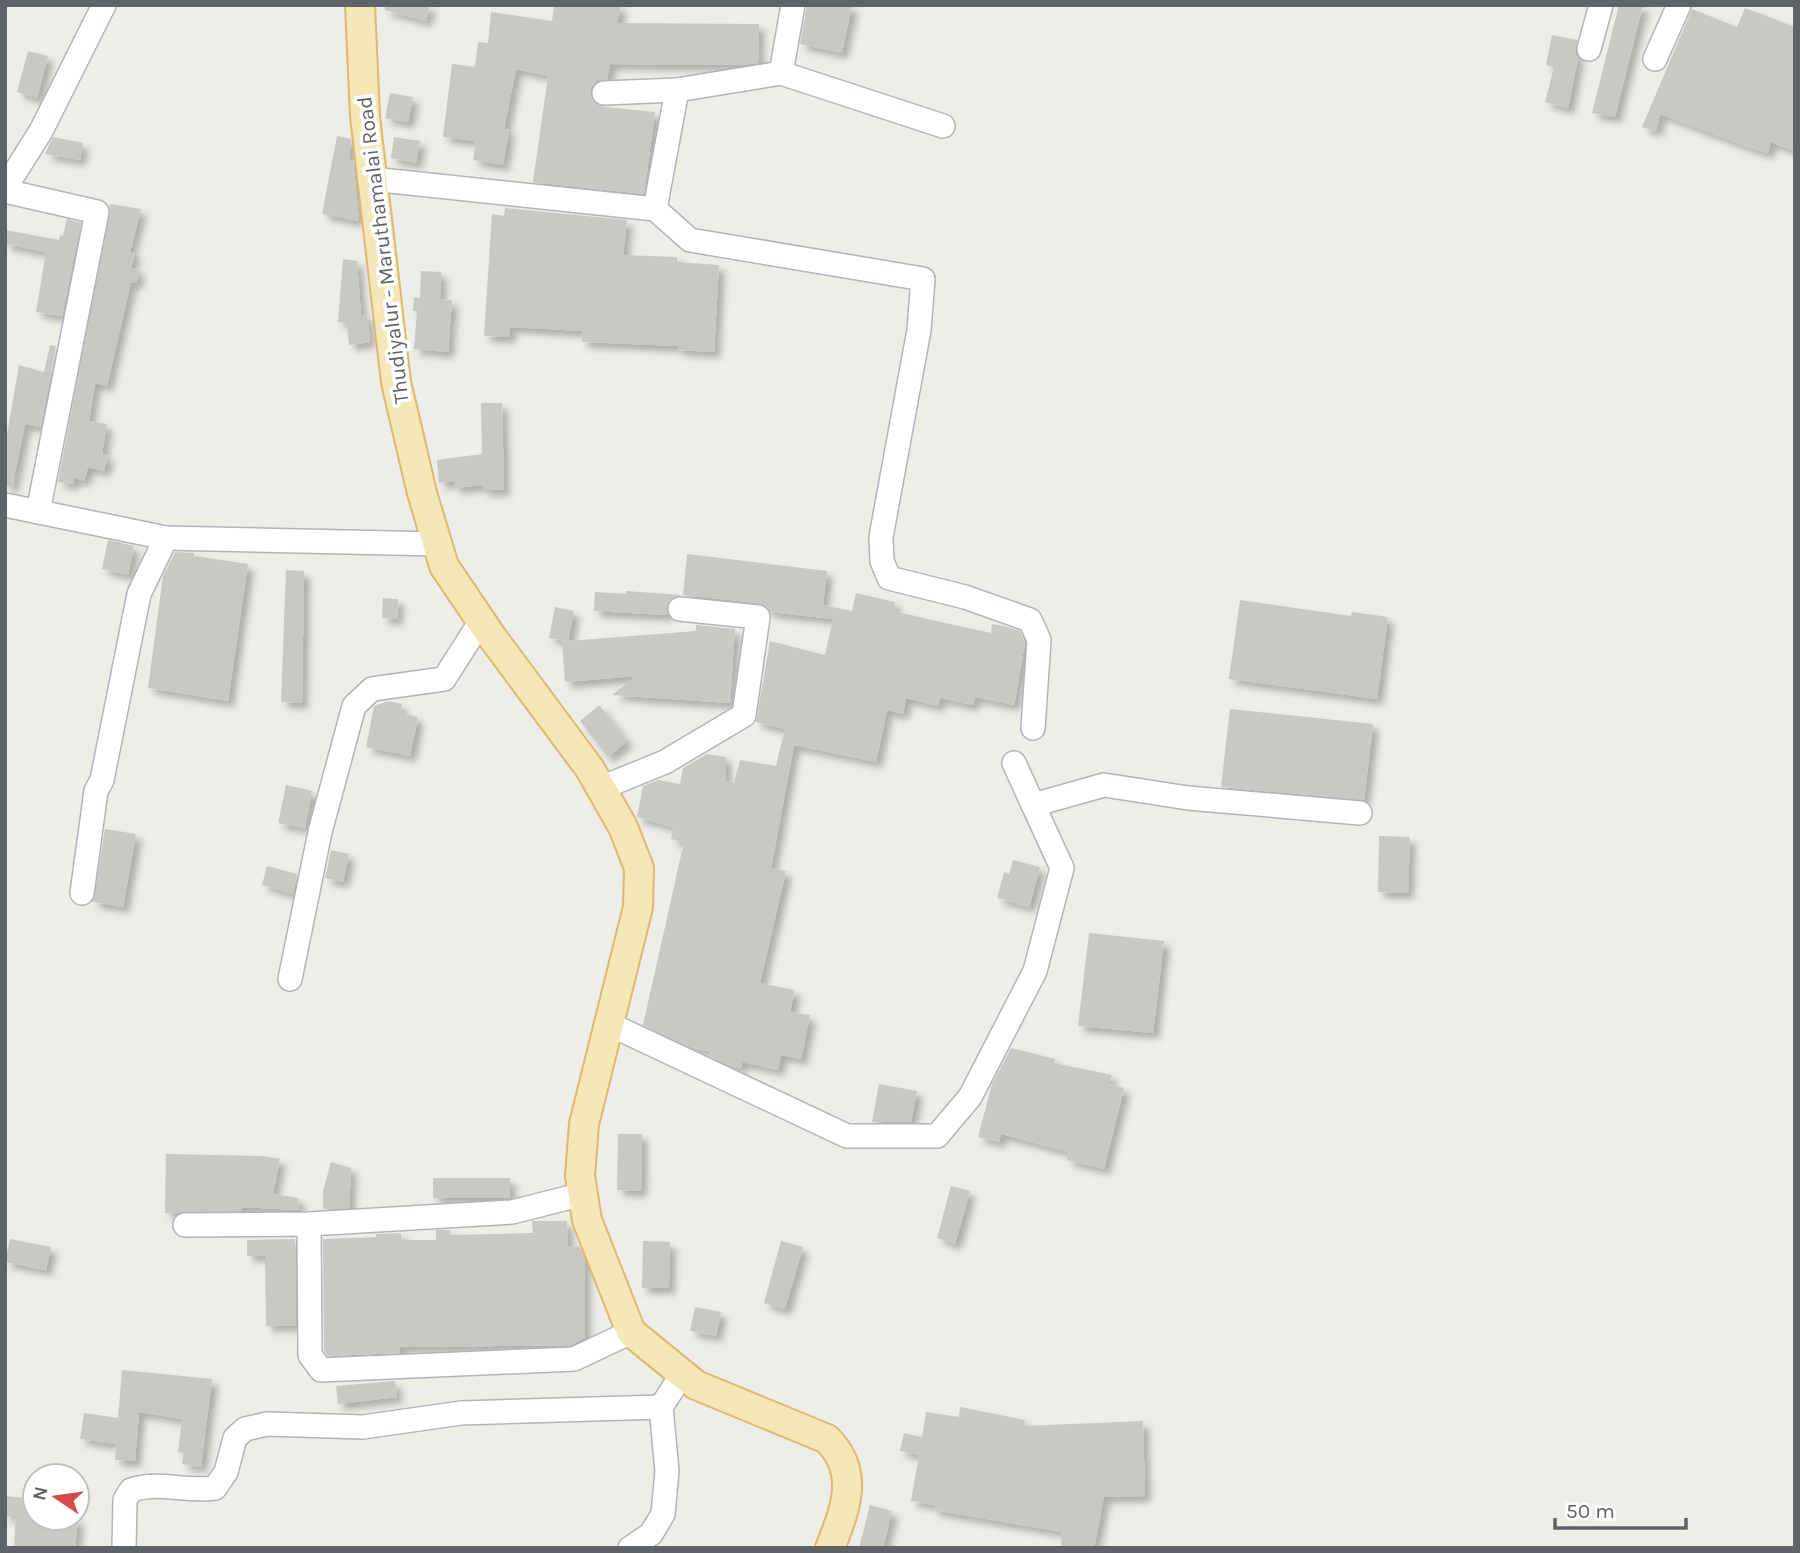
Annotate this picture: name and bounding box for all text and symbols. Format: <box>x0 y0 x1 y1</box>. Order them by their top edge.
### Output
street label: Thudiyalur - Maruthamalai Road <box>352 95 414 405</box>
north arrow <box>21 1462 91 1532</box>
text: N <box>28 1484 53 1503</box>
scale bar <box>1555 1486 1686 1530</box>
text: 50 m <box>1566 1499 1615 1523</box>

